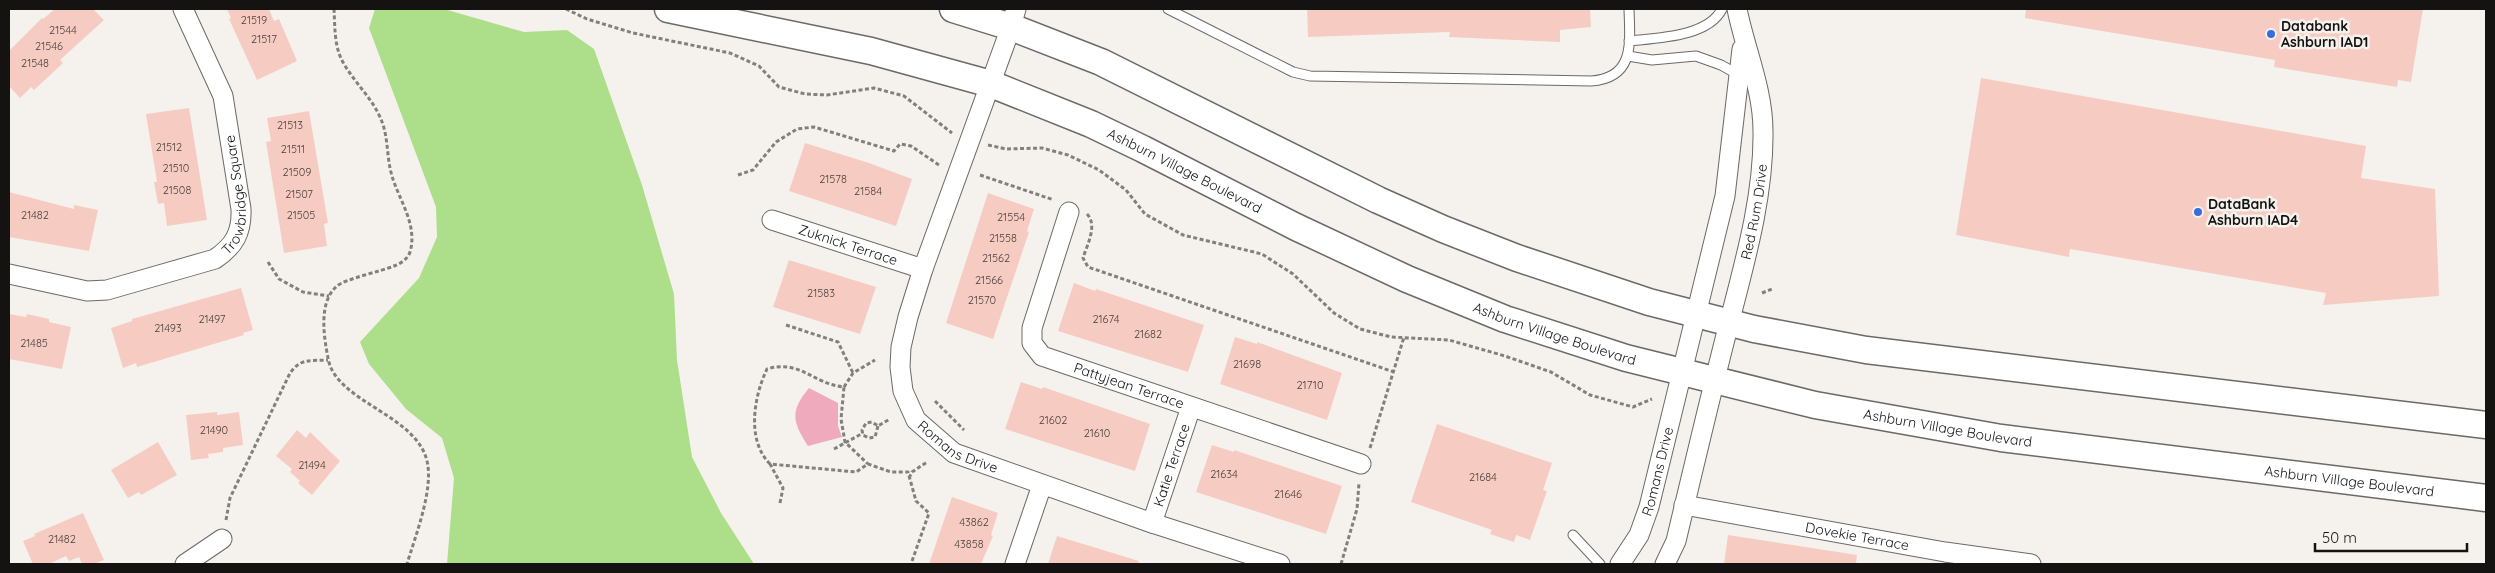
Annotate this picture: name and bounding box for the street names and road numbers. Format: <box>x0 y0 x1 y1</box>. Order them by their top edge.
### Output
street label: Ashburn Village Boulevard <box>1104 124 1265 217</box>
street label: Trowbridge Square <box>218 134 250 259</box>
street label: Red Rum Drive <box>1737 163 1771 262</box>
street label: Zuknick Terrace <box>796 220 900 269</box>
street label: Ashburn Village Boulevard <box>1470 298 1638 369</box>
street label: Pattyjean Terrace <box>1071 358 1187 413</box>
street label: Ashburn Village Boulevard <box>1862 405 2033 451</box>
street label: Romans Drive <box>914 417 1000 477</box>
street label: Katie Terrace <box>1149 421 1194 509</box>
street label: Romans Drive <box>1637 425 1677 519</box>
street label: Ashburn Village Boulevard <box>2263 462 2435 500</box>
street label: Dovekie Terrace <box>1804 518 1911 554</box>

